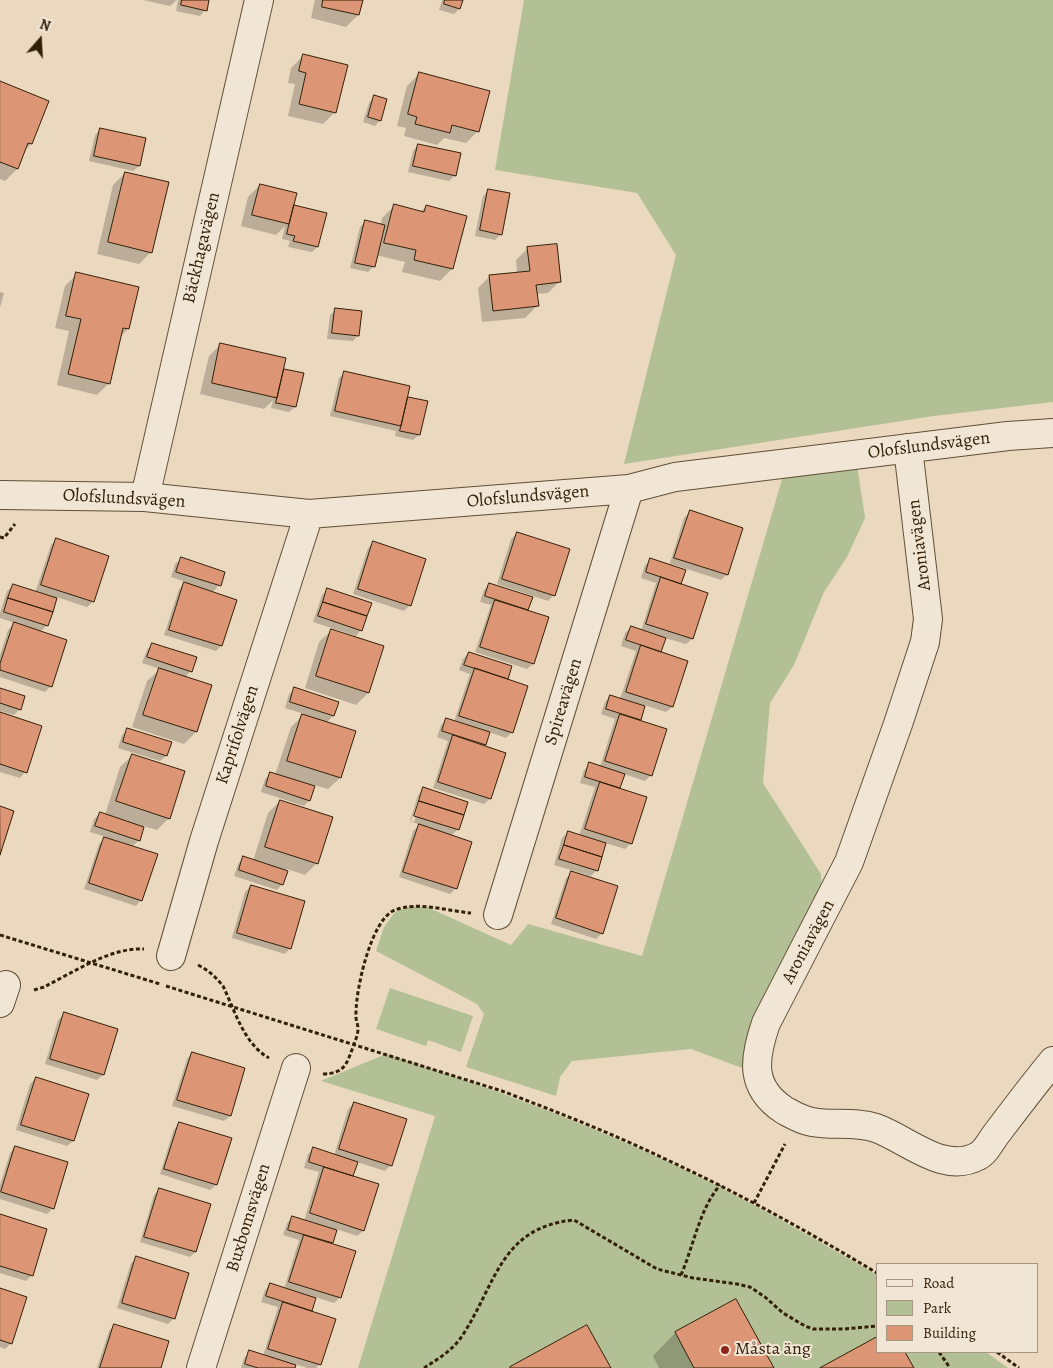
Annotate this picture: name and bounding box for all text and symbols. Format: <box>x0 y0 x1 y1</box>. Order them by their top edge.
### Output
north arrow <box>15 15 65 65</box>
text: N <box>37 15 53 36</box>
street label: Bäckhagavägen <box>179 190 225 306</box>
street label: Olofslundsvägen <box>867 428 991 464</box>
street label: Olofslundsvägen <box>466 481 590 513</box>
street label: Olofslundsvägen <box>62 485 186 513</box>
street label: Aroniavägen <box>904 498 936 592</box>
street label: Spireavägen <box>541 656 587 748</box>
street label: Kaprifolvägen <box>212 683 264 787</box>
street label: Aroniavägen <box>778 896 840 988</box>
street label: Buxbomsvägen <box>222 1161 276 1275</box>
legend <box>876 1263 1038 1353</box>
text: Road <box>923 1273 954 1293</box>
text: Park <box>923 1298 951 1318</box>
text: Building <box>923 1323 976 1343</box>
place label: Måsta äng <box>735 1339 811 1361</box>
marker: Måsta äng <box>719 1344 731 1356</box>

